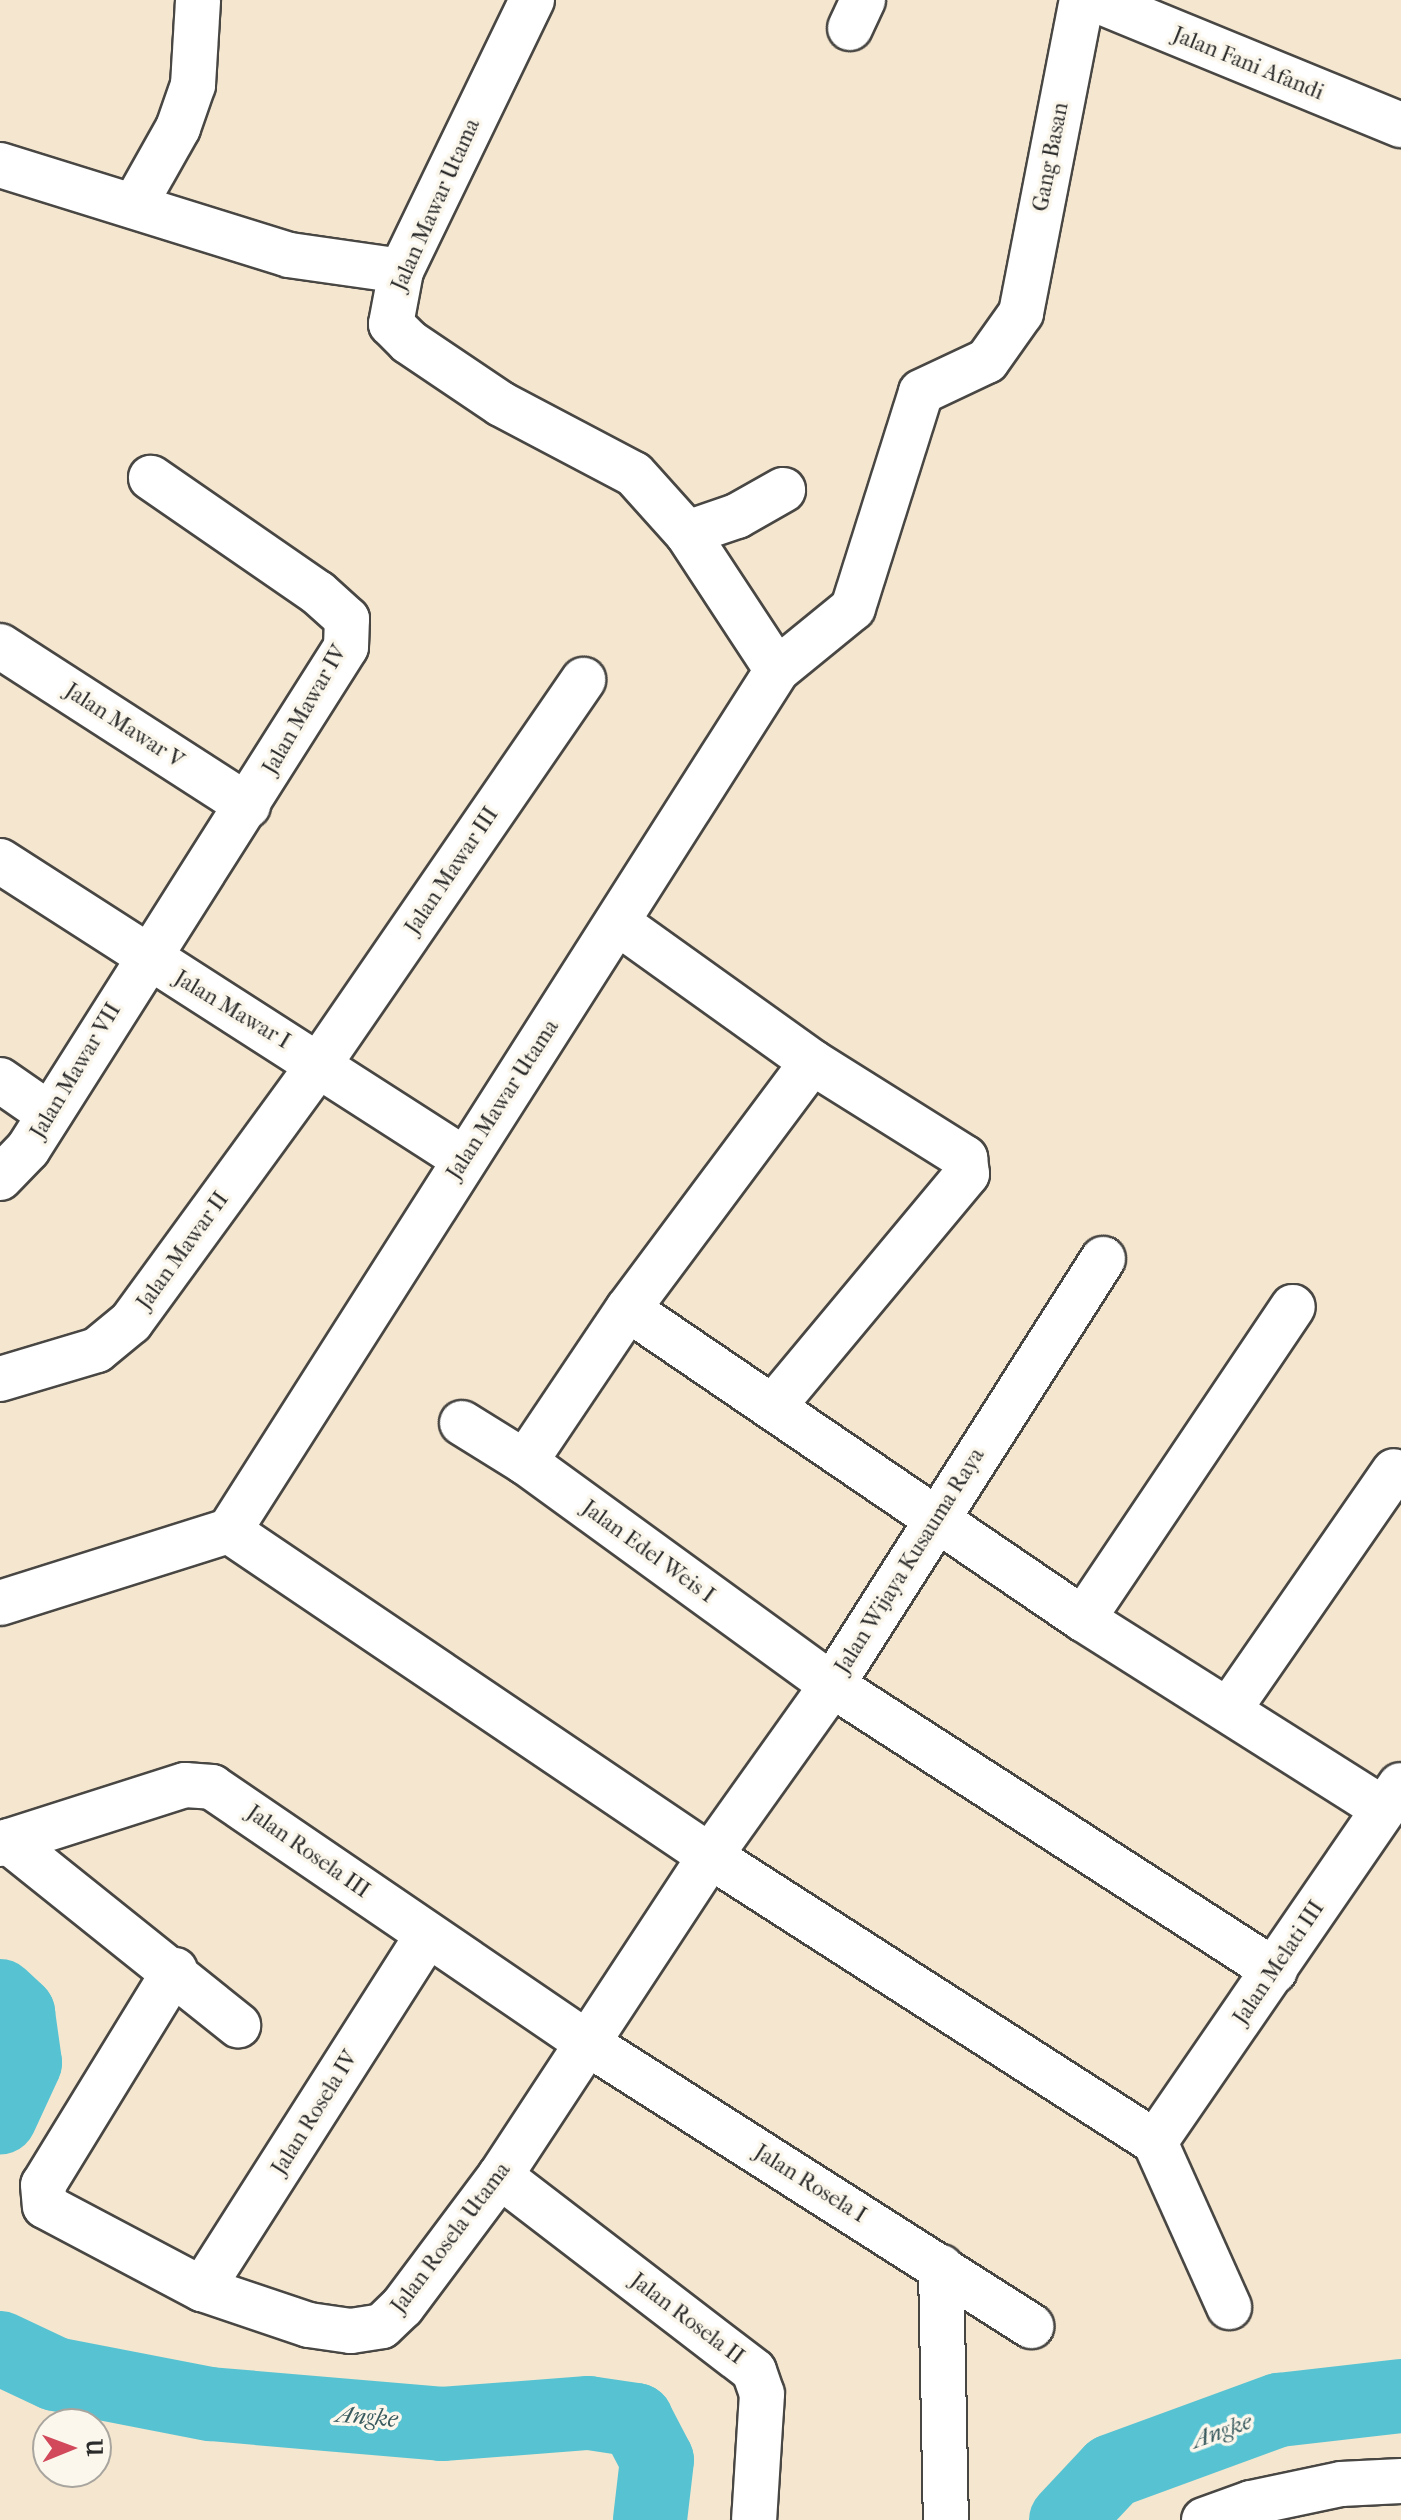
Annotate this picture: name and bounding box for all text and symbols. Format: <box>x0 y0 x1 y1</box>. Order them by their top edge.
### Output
street label: Jalan Fani Afandi <box>1169 22 1327 106</box>
street label: Gang Basan <box>1027 100 1075 214</box>
street label: Jalan Mawar Utama <box>386 115 486 295</box>
street label: Jalan Mawar IV <box>257 641 353 779</box>
street label: Jalan Mawar V <box>60 678 188 774</box>
street label: Jalan Mawar III <box>400 802 504 940</box>
street label: Jalan Mawar I <box>169 965 295 1055</box>
street label: Jalan Mawar VII <box>25 998 127 1144</box>
street label: Jalan Mawar Utama <box>441 1015 565 1185</box>
street label: Jalan Mawar II <box>131 1187 235 1315</box>
street label: Jalan Wijaya Kusauma Raya <box>830 1443 990 1679</box>
street label: Jalan Edel Weis I <box>576 1495 720 1609</box>
street label: Jalan Rosela III <box>241 1800 375 1904</box>
street label: Jalan Melati III <box>1228 1896 1330 2030</box>
street label: Jalan Rosela IV <box>266 2046 364 2180</box>
street label: Jalan Rosela I <box>749 2139 871 2229</box>
street label: Jalan Rosela Utama <box>386 2157 516 2319</box>
street label: Jalan Rosela II <box>625 2268 749 2370</box>
water label: Angke <box>335 2400 399 2434</box>
water label: Angke <box>1188 2407 1256 2455</box>
north arrow <box>32 2408 112 2488</box>
text: U <box>81 2439 107 2456</box>

